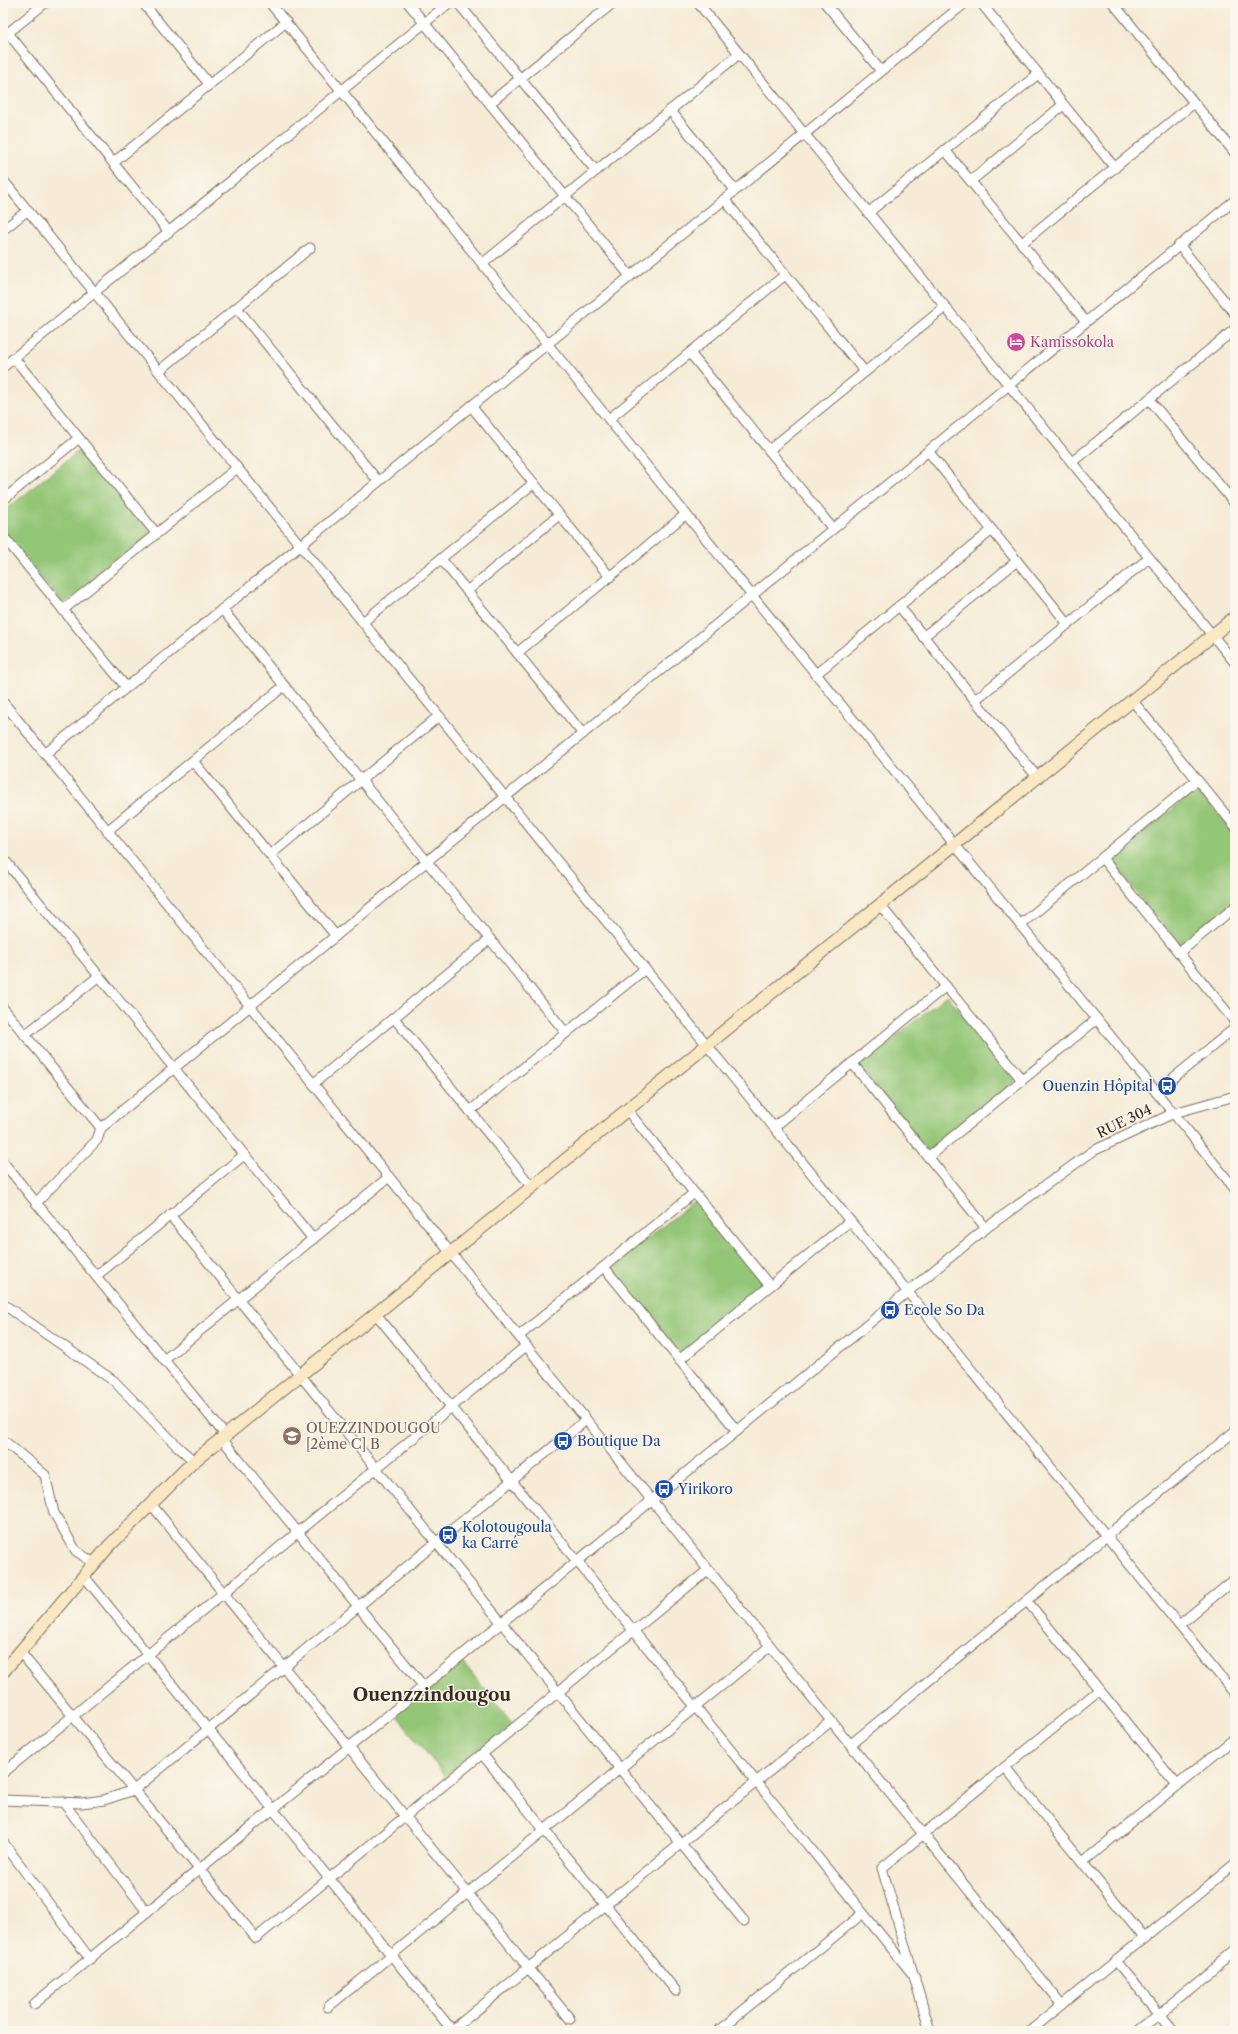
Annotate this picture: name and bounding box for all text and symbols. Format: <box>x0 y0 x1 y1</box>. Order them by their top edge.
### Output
hotel icon: Kamissokola <box>1005 331 1027 353</box>
place label: Kamissokola <box>1030 333 1115 351</box>
bus stop icon: Ouenzin Hôpital <box>1156 1075 1178 1097</box>
place label: Ouenzin Hôpital <box>1043 1077 1153 1095</box>
street label: RUE 304 <box>1094 1100 1154 1142</box>
bus stop icon: Ecole So Da <box>879 1299 901 1321</box>
place label: Ecole So Da <box>904 1301 985 1319</box>
place label: OUEZZINDOUGOU [2ème C] B <box>306 1419 441 1453</box>
school or university icon: OUEZZINDOUGOU [2ème C] B <box>281 1425 303 1447</box>
bus stop icon: Boutique Da <box>552 1430 574 1452</box>
place label: Boutique Da <box>577 1432 661 1450</box>
bus stop icon: Yirikoro <box>653 1478 675 1500</box>
place label: Yirikoro <box>677 1480 733 1498</box>
place label: Kolotougoula ka Carré <box>462 1518 553 1552</box>
bus stop icon: Kolotougoula ka Carré <box>437 1524 459 1546</box>
district label: Ouenzzindougou <box>353 1684 511 1706</box>

